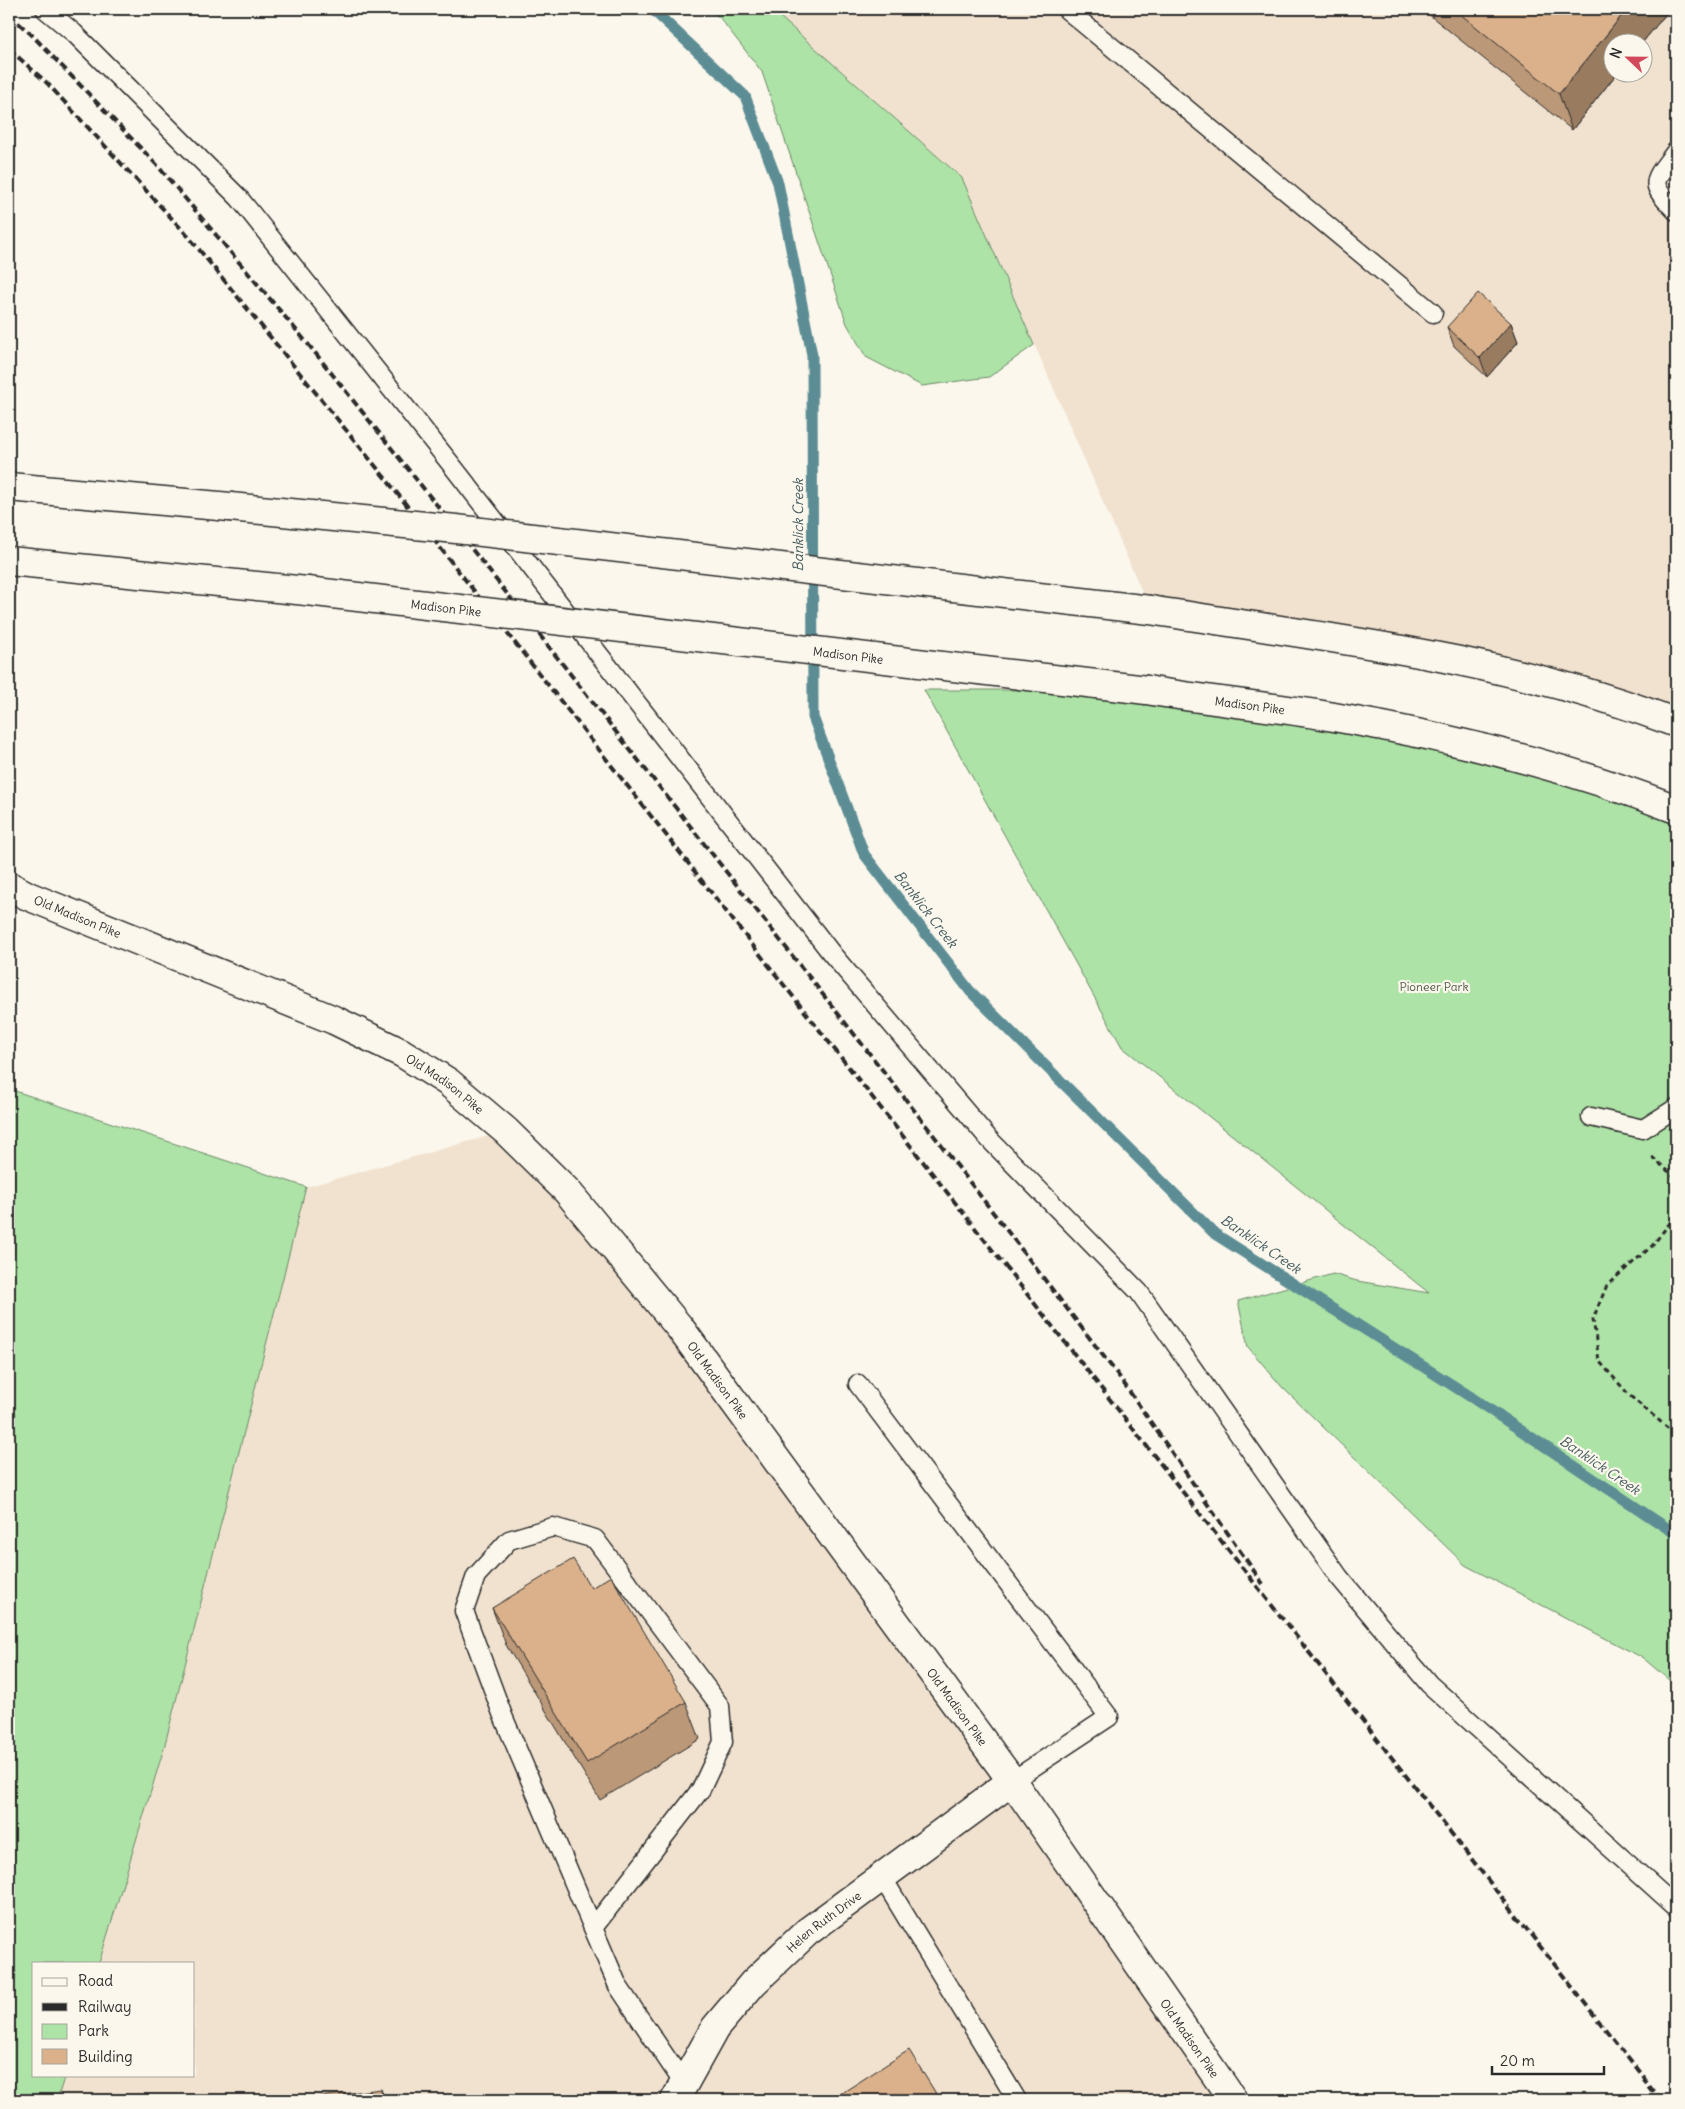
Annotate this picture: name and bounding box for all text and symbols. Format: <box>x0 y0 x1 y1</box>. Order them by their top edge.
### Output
north arrow <box>1602 32 1652 82</box>
text: N <box>1606 45 1626 61</box>
water label: Banklick Creek <box>789 478 807 571</box>
street label: Madison Pike <box>410 596 482 619</box>
street label: Madison Pike <box>812 643 884 666</box>
street label: Madison Pike <box>1214 693 1286 717</box>
water label: Banklick Creek <box>890 867 962 952</box>
street label: Old Madison Pike <box>32 892 123 940</box>
park label: Pioneer Park <box>1399 979 1469 994</box>
street label: Old Madison Pike <box>403 1050 487 1117</box>
water label: Banklick Creek <box>1217 1211 1305 1278</box>
street label: Old Madison Pike <box>685 1338 751 1422</box>
water label: Banklick Creek <box>1556 1432 1644 1499</box>
street label: Old Madison Pike <box>924 1665 991 1748</box>
street label: Helen Ruth Drive <box>783 1887 864 1955</box>
legend <box>32 1962 195 2076</box>
text: Road <box>78 1971 113 1990</box>
street label: Old Madison Pike <box>1158 1996 1223 2080</box>
text: Railway <box>78 1997 132 2016</box>
text: Park <box>78 2021 109 2040</box>
scale bar <box>1492 2044 1605 2076</box>
text: Building <box>78 2047 133 2066</box>
text: 20 m <box>1500 2051 1535 2070</box>

